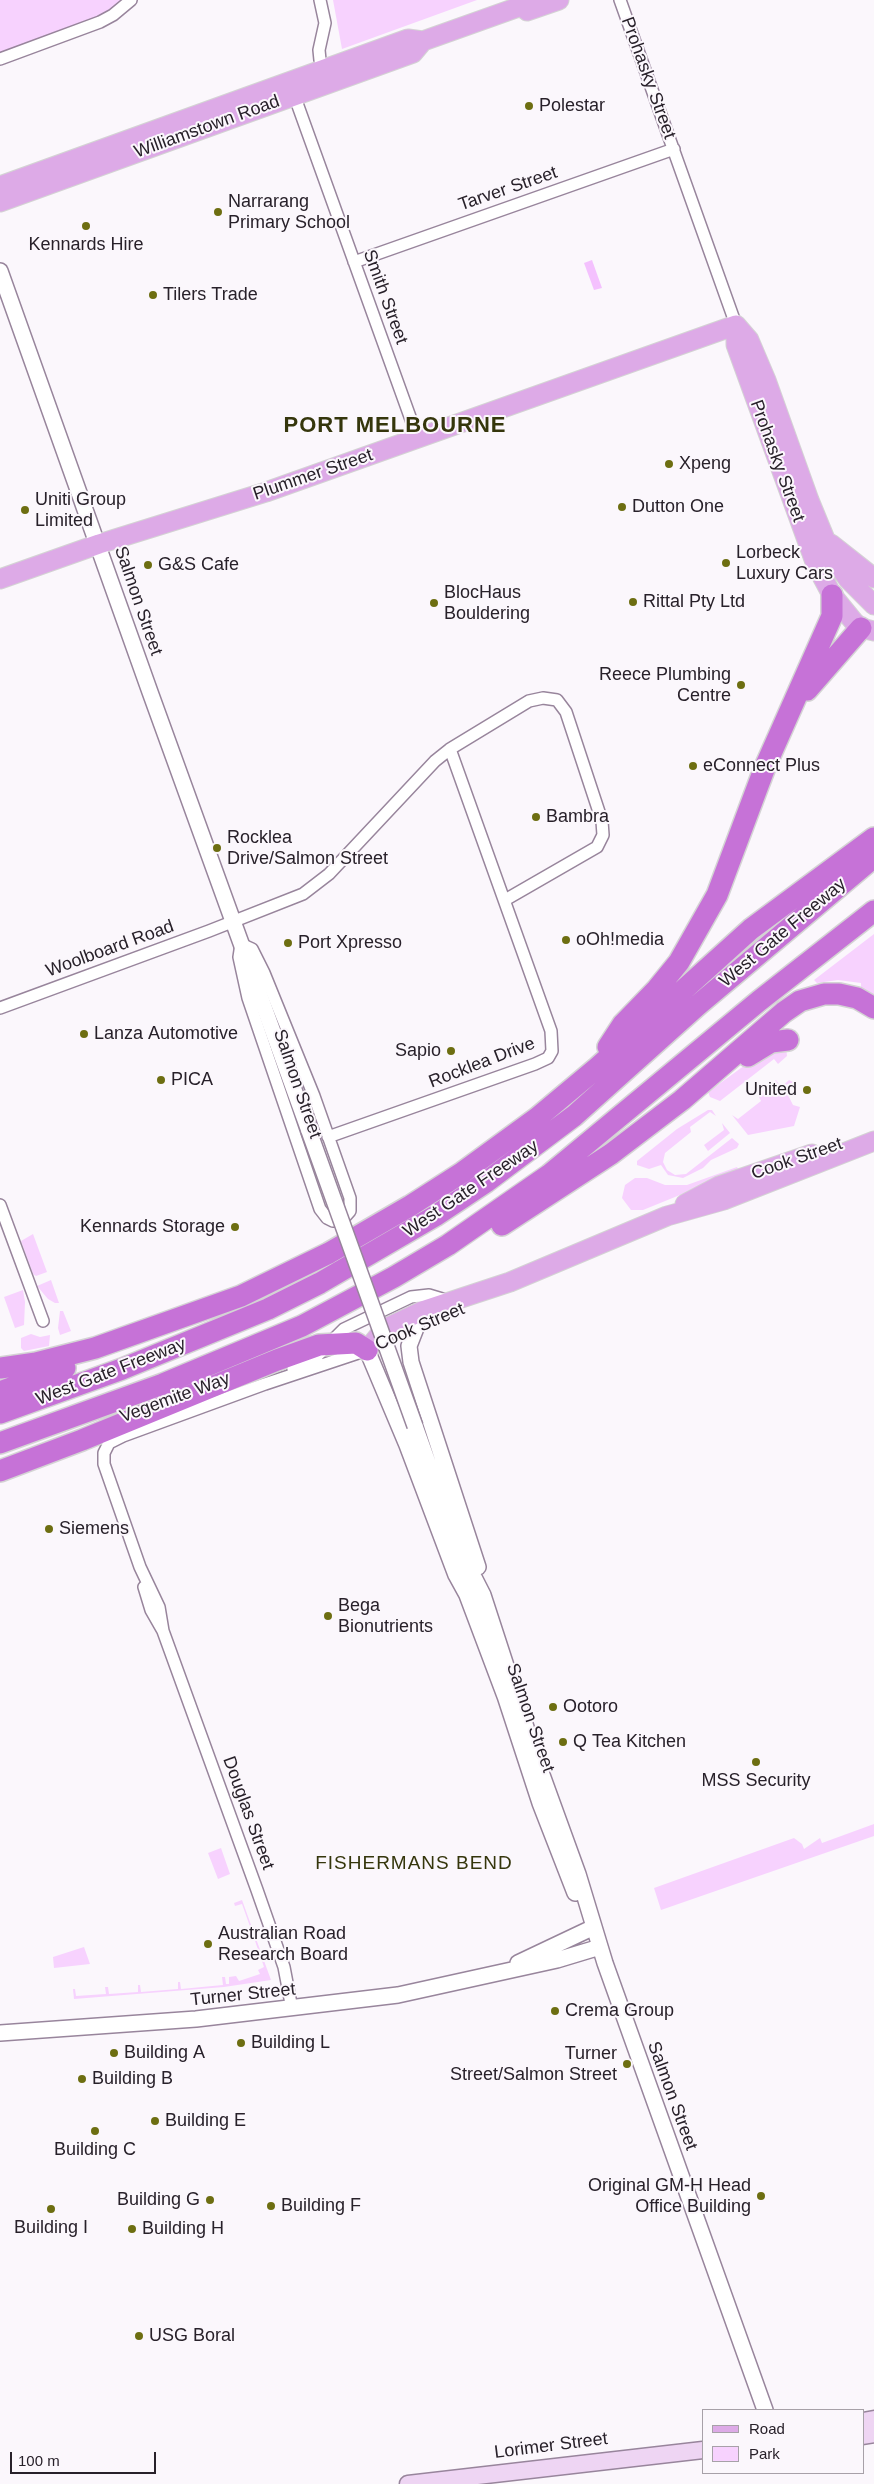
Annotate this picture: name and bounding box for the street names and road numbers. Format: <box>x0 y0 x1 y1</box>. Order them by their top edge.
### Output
street label: Prohasky Street <box>616 14 680 142</box>
street label: Williamstown Road <box>131 91 283 163</box>
street label: Tarver Street <box>456 162 560 216</box>
street label: Smith Street <box>358 247 412 347</box>
street label: Prohasky Street <box>745 397 809 525</box>
street label: Plummer Street <box>250 444 376 506</box>
street label: Salmon Street <box>109 544 167 658</box>
street label: West Gate Freeway <box>715 874 851 992</box>
street label: Woolboard Road <box>43 916 177 982</box>
street label: Salmon Street <box>268 1027 326 1141</box>
street label: Rocklea Drive <box>426 1033 538 1093</box>
street label: Cook Street <box>749 1133 845 1185</box>
street label: West Gate Freeway <box>399 1136 543 1242</box>
street label: Cook Street <box>372 1298 468 1356</box>
street label: West Gate Freeway <box>33 1333 189 1411</box>
street label: Vegemite Way <box>117 1368 233 1428</box>
street label: Salmon Street <box>501 1661 559 1775</box>
street label: Douglas Street <box>217 1753 279 1873</box>
street label: Turner Street <box>189 1979 297 2011</box>
street label: Salmon Street <box>642 2039 702 2153</box>
street label: Lorimer Street <box>493 2428 609 2464</box>

